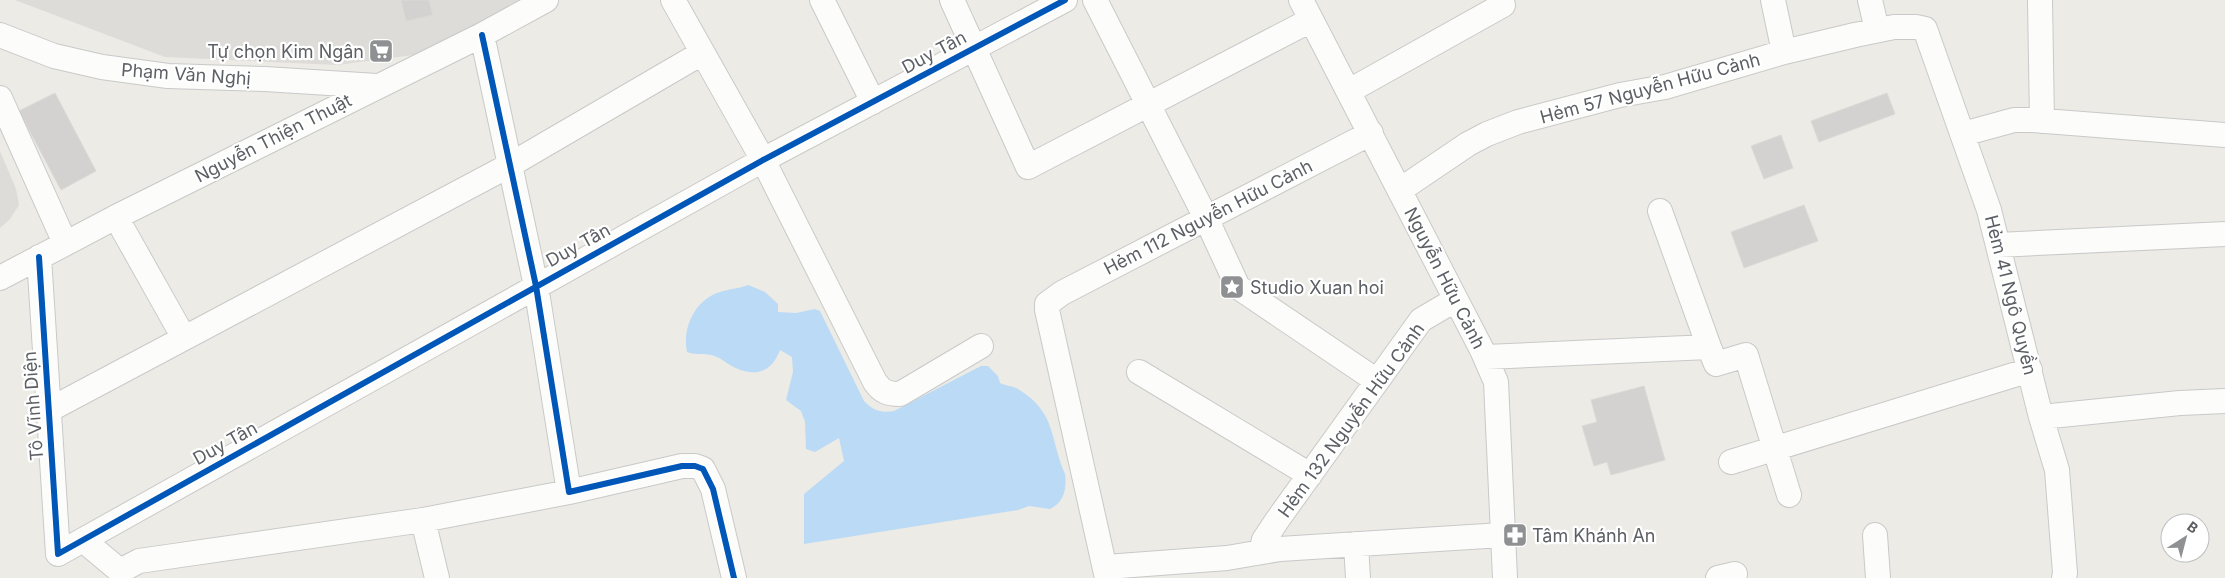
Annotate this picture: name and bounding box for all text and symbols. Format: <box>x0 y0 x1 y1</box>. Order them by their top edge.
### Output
street label: Duy Tân <box>898 26 970 78</box>
supermarket icon: Tự chọn Kim Ngân <box>368 38 394 64</box>
place label: Tự chọn Kim Ngân <box>207 41 364 62</box>
street label: Hẻm 57 Nguyễn Hữu Cảnh <box>1538 48 1762 128</box>
street label: Phạm Văn Nghị <box>120 59 252 89</box>
street label: Nguyễn Thiện Thuật <box>191 89 355 187</box>
street label: Hẻm 112 Nguyễn Hữu Cảnh <box>1100 155 1316 279</box>
street label: Nguyễn Hữu Cảnh <box>1400 204 1490 352</box>
street label: Hẻm 41 Ngô Quyền <box>1981 213 2041 377</box>
street label: Duy Tân <box>542 219 614 271</box>
place icon: Studio Xuan hoi <box>1219 274 1245 300</box>
place label: Studio Xuan hoi <box>1250 277 1384 298</box>
street label: Hẻm 132 Nguyễn Hữu Cảnh <box>1273 319 1429 521</box>
street label: Tô Vĩnh Diện <box>19 350 47 462</box>
street label: Duy Tân <box>189 417 261 469</box>
north arrow <box>2160 513 2210 563</box>
text: B <box>2184 517 2202 537</box>
pharmacy icon: Tâm Khánh An <box>1502 522 1528 548</box>
place label: Tâm Khánh An <box>1532 525 1655 546</box>

